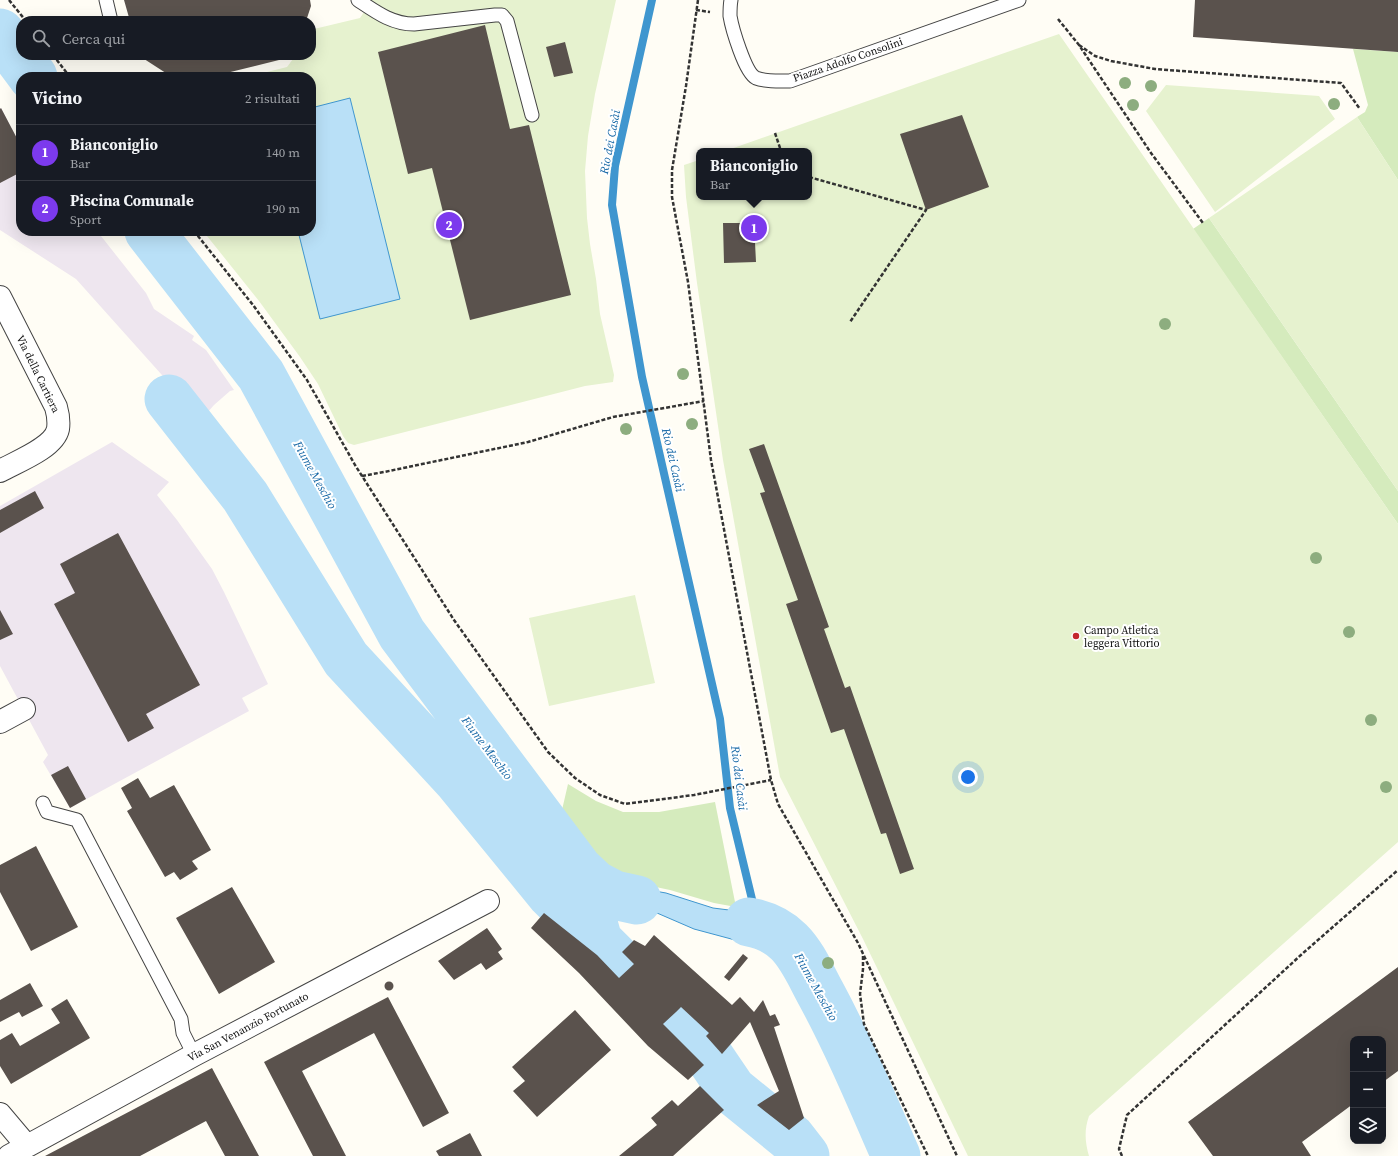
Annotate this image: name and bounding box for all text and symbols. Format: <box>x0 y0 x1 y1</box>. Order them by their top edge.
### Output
search box <box>16 16 316 60</box>
icon: search <box>30 27 52 49</box>
text: Cerca qui <box>62 28 125 49</box>
street label: Piazza Adolfo Consolini <box>791 34 905 86</box>
text: Vicino <box>32 86 82 110</box>
text: 2 risultati <box>245 90 300 107</box>
water label: Rio dei Casài <box>596 108 624 176</box>
text: Bianconiglio <box>70 134 158 155</box>
text: 1 <box>41 144 49 161</box>
text: 140 m <box>266 144 300 161</box>
popup <box>696 148 812 200</box>
text: Bar <box>70 155 90 172</box>
text: Bianconiglio <box>710 155 798 176</box>
text: Bar <box>710 176 730 193</box>
text: Piscina Comunale <box>70 190 194 211</box>
text: 2 <box>41 200 49 217</box>
text: 190 m <box>266 200 300 217</box>
pin: 2 <box>436 210 462 240</box>
text: Sport <box>70 211 101 228</box>
pin: 1 <box>741 213 767 243</box>
street label: Via della Cartiera <box>13 333 64 416</box>
water label: Rio dei Casài <box>658 425 688 494</box>
water label: Fiume Meschio <box>289 437 340 512</box>
place label: Campo Atletica leggera Vittorio <box>1084 623 1160 651</box>
marker: Campo Atletica leggera Vittorio <box>1071 631 1081 641</box>
water label: Fiume Meschio <box>457 712 516 783</box>
water label: Rio dei Casài <box>727 744 751 812</box>
your location <box>958 767 978 787</box>
water label: Fiume Meschio <box>790 949 841 1024</box>
street label: Via San Venanzio Fortunato <box>185 989 311 1065</box>
map controls <box>1350 1036 1386 1144</box>
button: + <box>1350 1036 1386 1072</box>
button: − <box>1350 1072 1386 1108</box>
button: layers <box>1350 1108 1386 1144</box>

